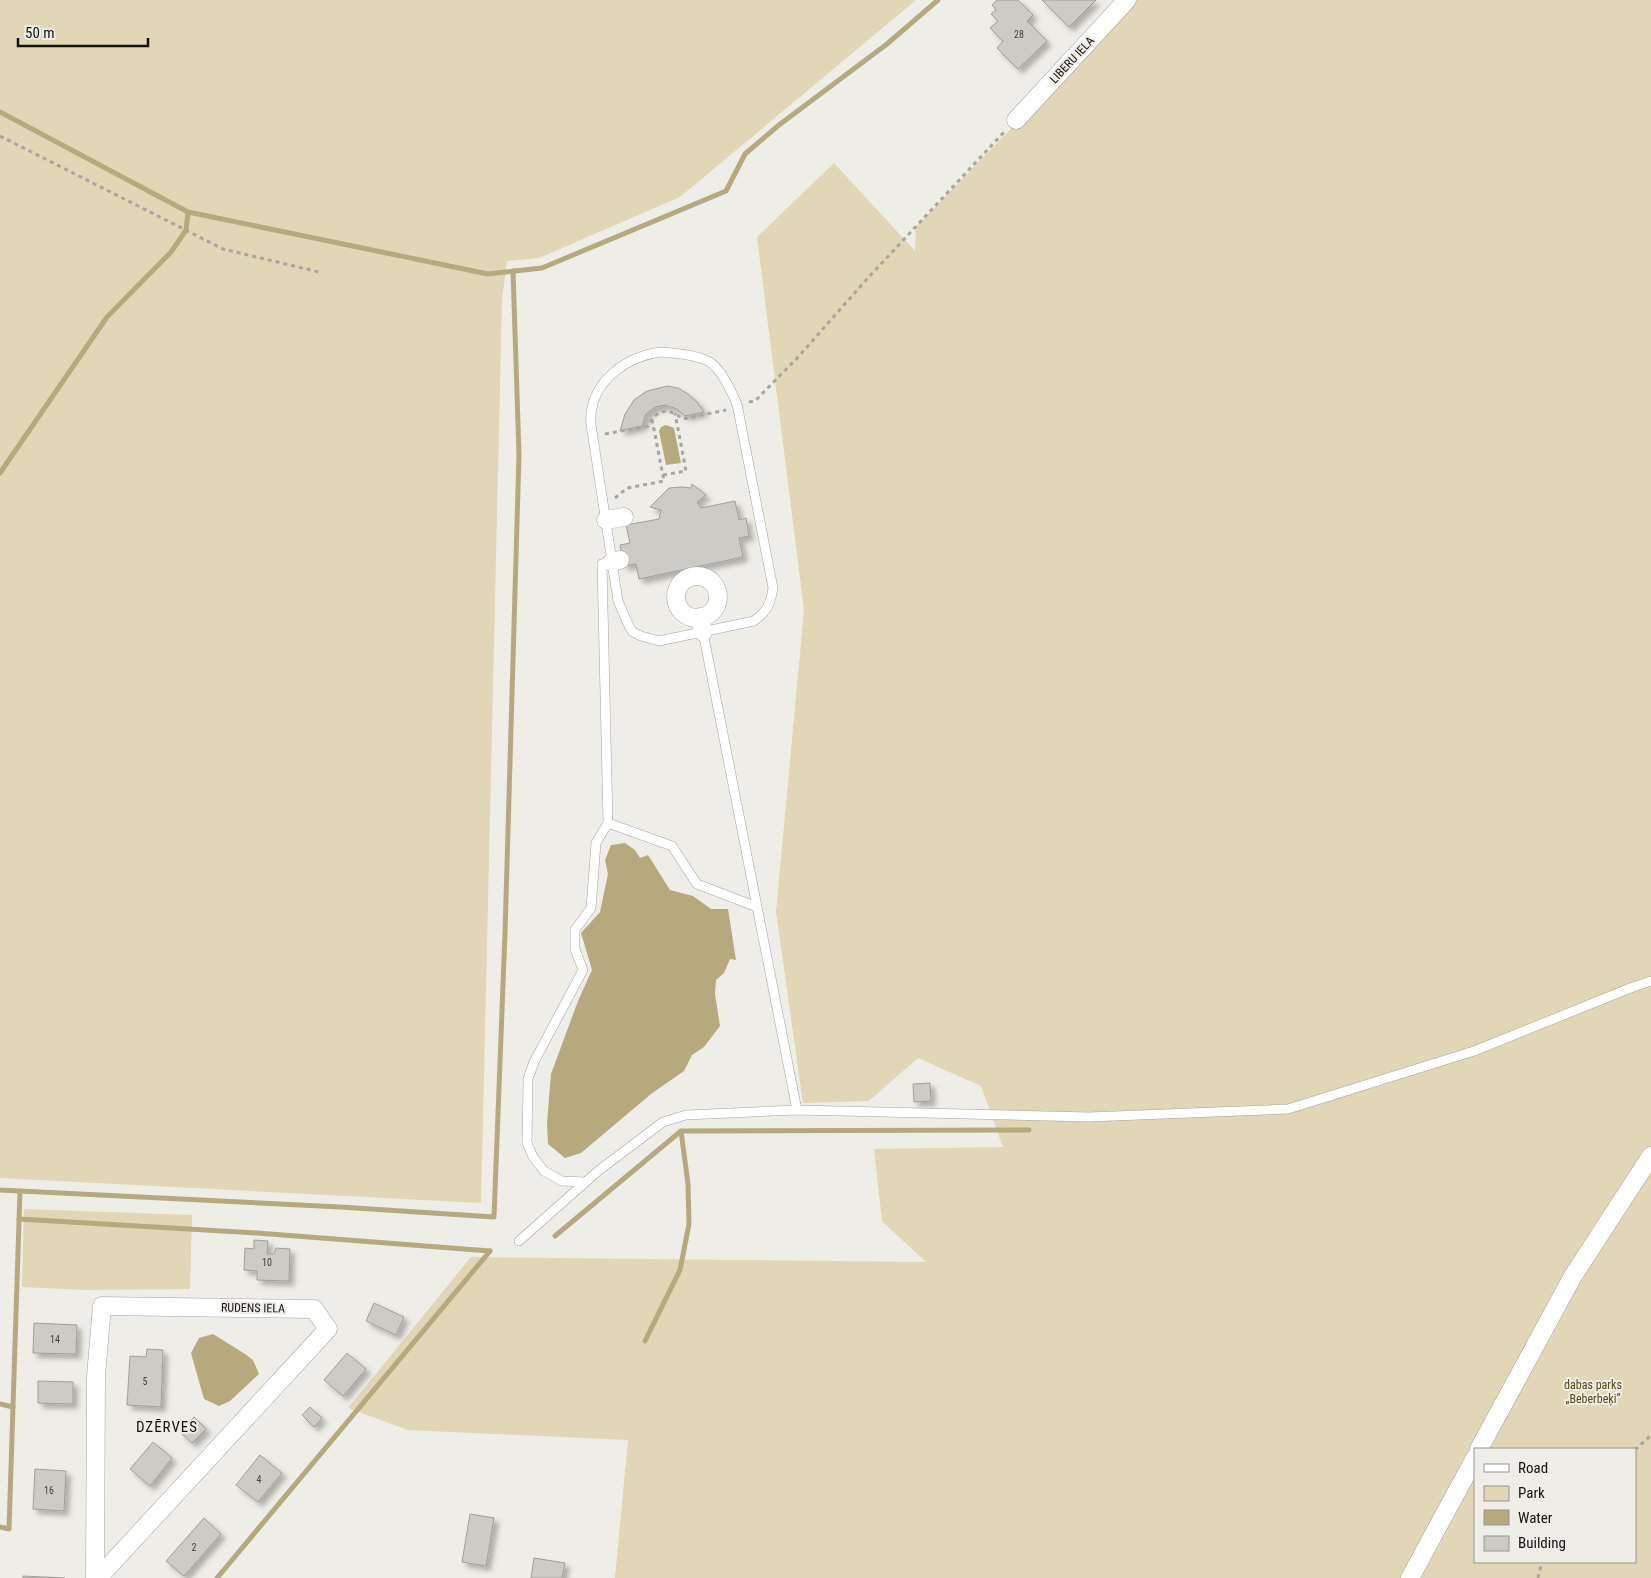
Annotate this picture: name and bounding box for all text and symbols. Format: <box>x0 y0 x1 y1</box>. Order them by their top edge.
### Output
scale bar <box>18 15 148 47</box>
text: 50 m <box>25 24 55 42</box>
house number: 28 <box>1014 29 1024 40</box>
street label: LIBERU IELA <box>1047 34 1097 86</box>
house number: 10 <box>262 1257 272 1268</box>
street label: RUDENS IELA <box>221 1300 285 1316</box>
house number: 14 <box>50 1334 60 1345</box>
house number: 5 <box>143 1376 148 1387</box>
park label: dabas parks „Beberbeķi” <box>1564 1378 1622 1407</box>
district label: DZĒRVES <box>136 1418 198 1436</box>
legend <box>1474 1448 1636 1563</box>
text: Road <box>1518 1459 1548 1477</box>
house number: 4 <box>257 1474 262 1485</box>
text: Park <box>1518 1484 1545 1502</box>
house number: 16 <box>44 1485 54 1496</box>
text: Water <box>1518 1509 1553 1527</box>
text: Building <box>1518 1534 1566 1552</box>
house number: 2 <box>192 1542 197 1553</box>

